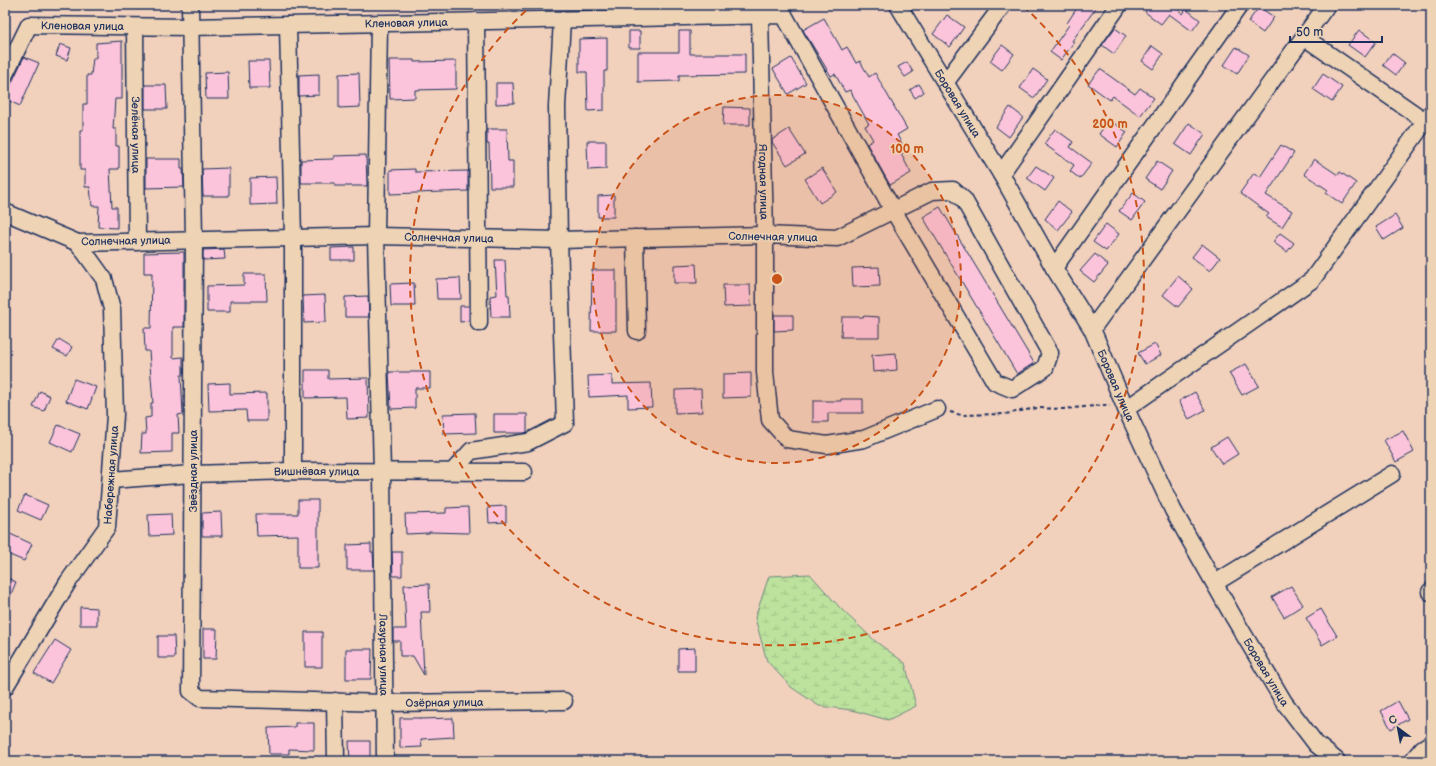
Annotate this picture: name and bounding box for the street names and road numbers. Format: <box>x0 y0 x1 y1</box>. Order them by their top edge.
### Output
street label: Кленовая улица <box>365 15 449 30</box>
street label: Кленовая улица <box>41 19 125 33</box>
street label: Боровая улица <box>932 67 984 140</box>
street label: Зелёная улица <box>129 96 143 174</box>
street label: Ягодная улица <box>756 144 771 221</box>
street label: Солнечная улица <box>728 230 818 244</box>
street label: Солнечная улица <box>404 231 494 245</box>
street label: Солнечная улица <box>81 234 171 248</box>
street label: Боровая улица <box>1095 347 1138 424</box>
street label: Набережная улица <box>101 425 121 525</box>
street label: Звёздная улица <box>187 429 200 512</box>
street label: Вишнёвая улица <box>274 464 360 478</box>
street label: Лазурная улица <box>377 613 391 697</box>
street label: Боровая улица <box>1241 636 1292 709</box>
street label: Озёрная улица <box>406 695 484 709</box>

